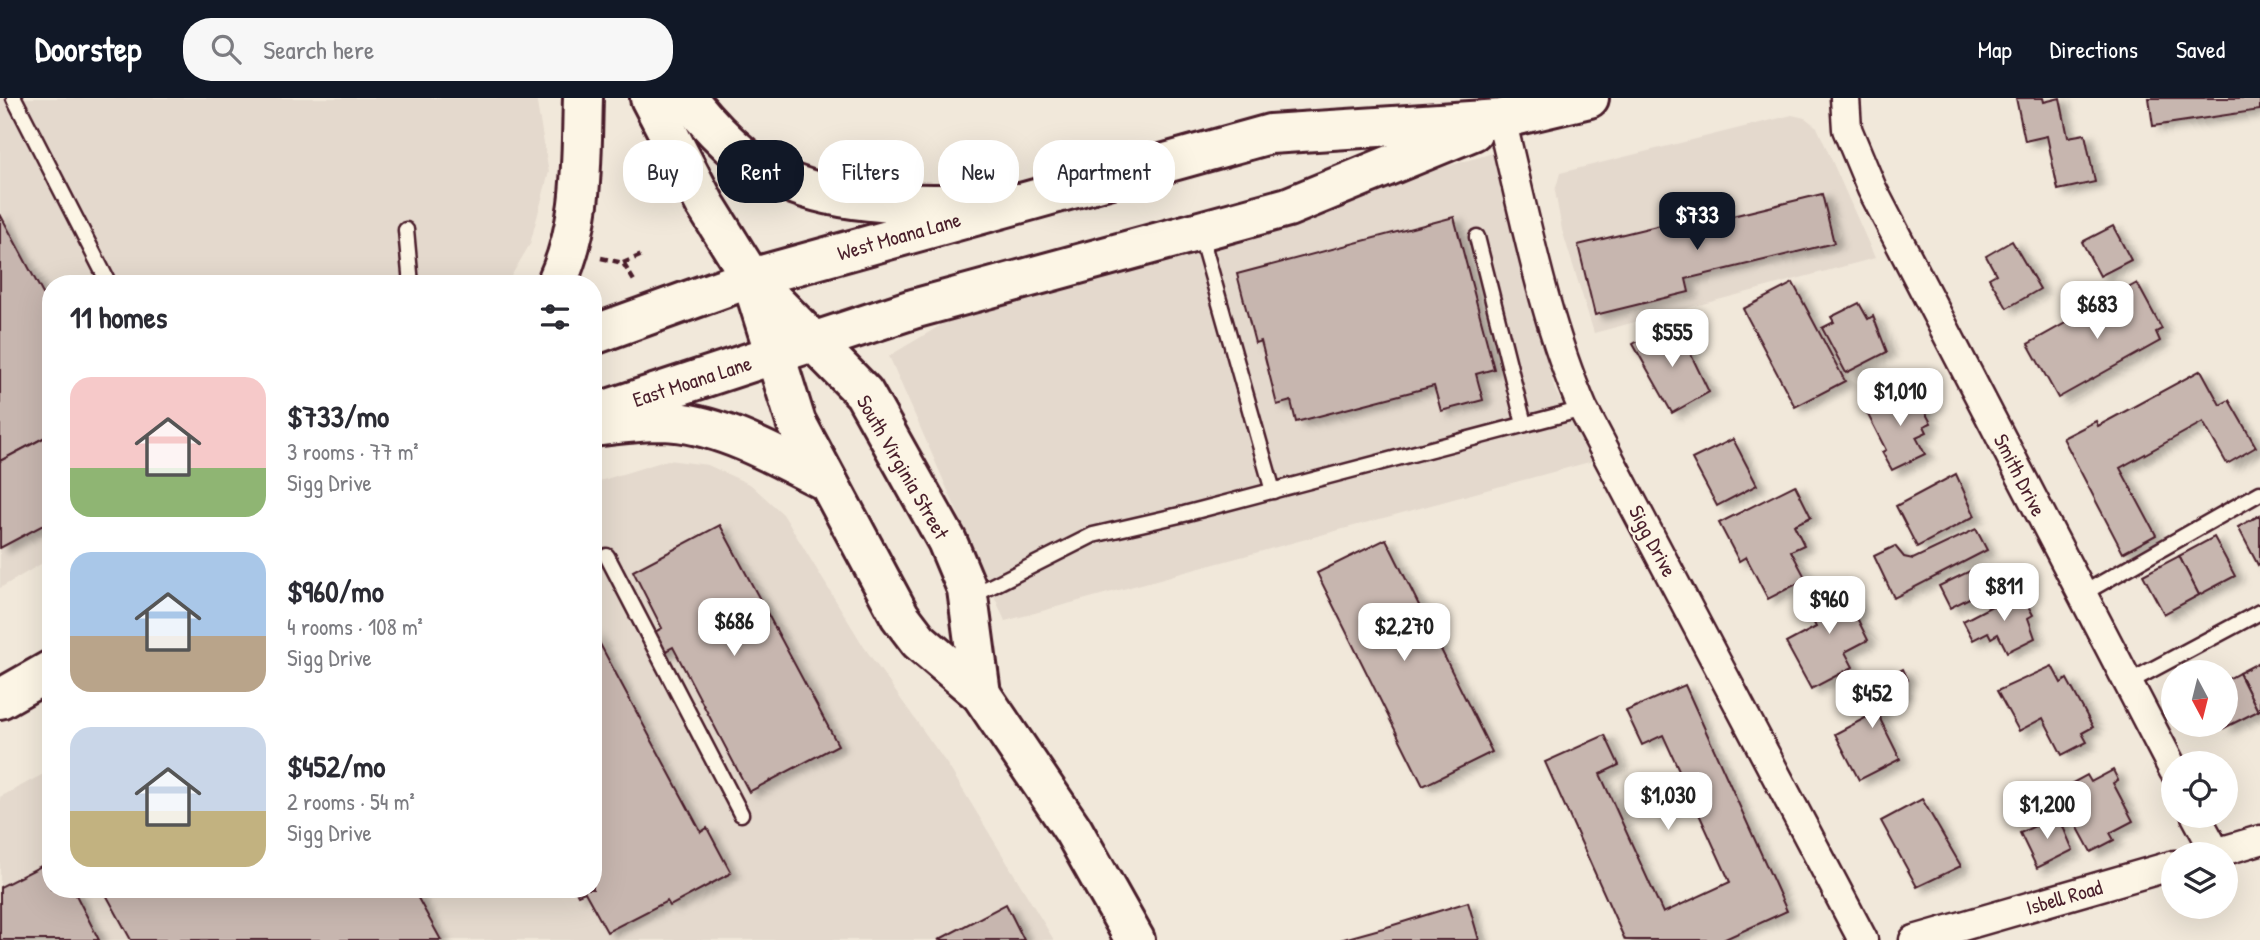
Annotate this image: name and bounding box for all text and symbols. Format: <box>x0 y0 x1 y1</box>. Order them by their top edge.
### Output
search box <box>183 18 673 81</box>
text: Doorstep <box>35 27 141 71</box>
icon: search <box>207 30 245 68</box>
text: Search here <box>263 32 374 67</box>
text: Map <box>1978 33 2012 65</box>
text: Directions <box>2050 33 2138 65</box>
text: Saved <box>2176 33 2225 65</box>
chip: Buy <box>623 140 703 203</box>
chip: Rent <box>717 140 804 203</box>
chip: Filters <box>818 140 924 203</box>
chip: New <box>938 140 1019 203</box>
chip: Apartment <box>1033 140 1175 203</box>
pin: $733 <box>1656 192 1738 252</box>
text: $733 <box>1675 199 1719 230</box>
street label: West Moana Lane <box>834 205 964 267</box>
pin: $683 <box>2056 282 2138 341</box>
text: $683 <box>2076 288 2118 319</box>
text: 11 homes <box>70 297 167 337</box>
icon: filters <box>536 298 574 336</box>
pin: $555 <box>1631 310 1713 369</box>
text: $555 <box>1652 316 1692 347</box>
street label: East Moana Lane <box>629 348 755 414</box>
pin: $1,010 <box>1843 368 1957 428</box>
text: $1,010 <box>1873 375 1927 406</box>
street label: South Virginia Street <box>850 390 956 545</box>
text: $733/mo <box>287 396 389 436</box>
icon: home <box>126 405 210 489</box>
street label: Smith Drive <box>1987 429 2053 521</box>
text: 3 rooms · 77 m² <box>287 436 419 467</box>
text: Sigg Drive <box>287 467 372 498</box>
street label: Sigg Drive <box>1622 500 1684 582</box>
pin: $811 <box>1963 564 2045 623</box>
text: $811 <box>1985 570 2023 601</box>
text: $960/mo <box>287 571 384 611</box>
pin: $960 <box>1788 576 1870 636</box>
icon: home <box>126 580 210 664</box>
text: $960 <box>1809 583 1849 614</box>
pin: $686 <box>693 598 775 658</box>
pin: $2,270 <box>1347 603 1461 663</box>
text: $686 <box>714 605 754 636</box>
text: $2,270 <box>1374 610 1434 641</box>
text: 4 rooms · 108 m² <box>287 611 423 642</box>
text: Sigg Drive <box>287 642 372 673</box>
north arrow <box>2161 660 2238 737</box>
map controls <box>2161 660 2238 919</box>
pin: $452 <box>1831 670 1913 730</box>
text: $452 <box>1852 677 1892 708</box>
text: $452/mo <box>287 746 385 786</box>
button: locate <box>2161 751 2238 828</box>
icon: home <box>126 755 210 839</box>
pin: $1,030 <box>1611 772 1725 832</box>
text: $1,030 <box>1640 779 1696 810</box>
pin: $1,200 <box>1990 782 2104 841</box>
text: 2 rooms · 54 m² <box>287 786 415 817</box>
text: $1,200 <box>2019 788 2075 819</box>
text: Sigg Drive <box>287 817 372 848</box>
button: layers <box>2161 842 2238 919</box>
street label: Isbell Road <box>2022 872 2106 922</box>

